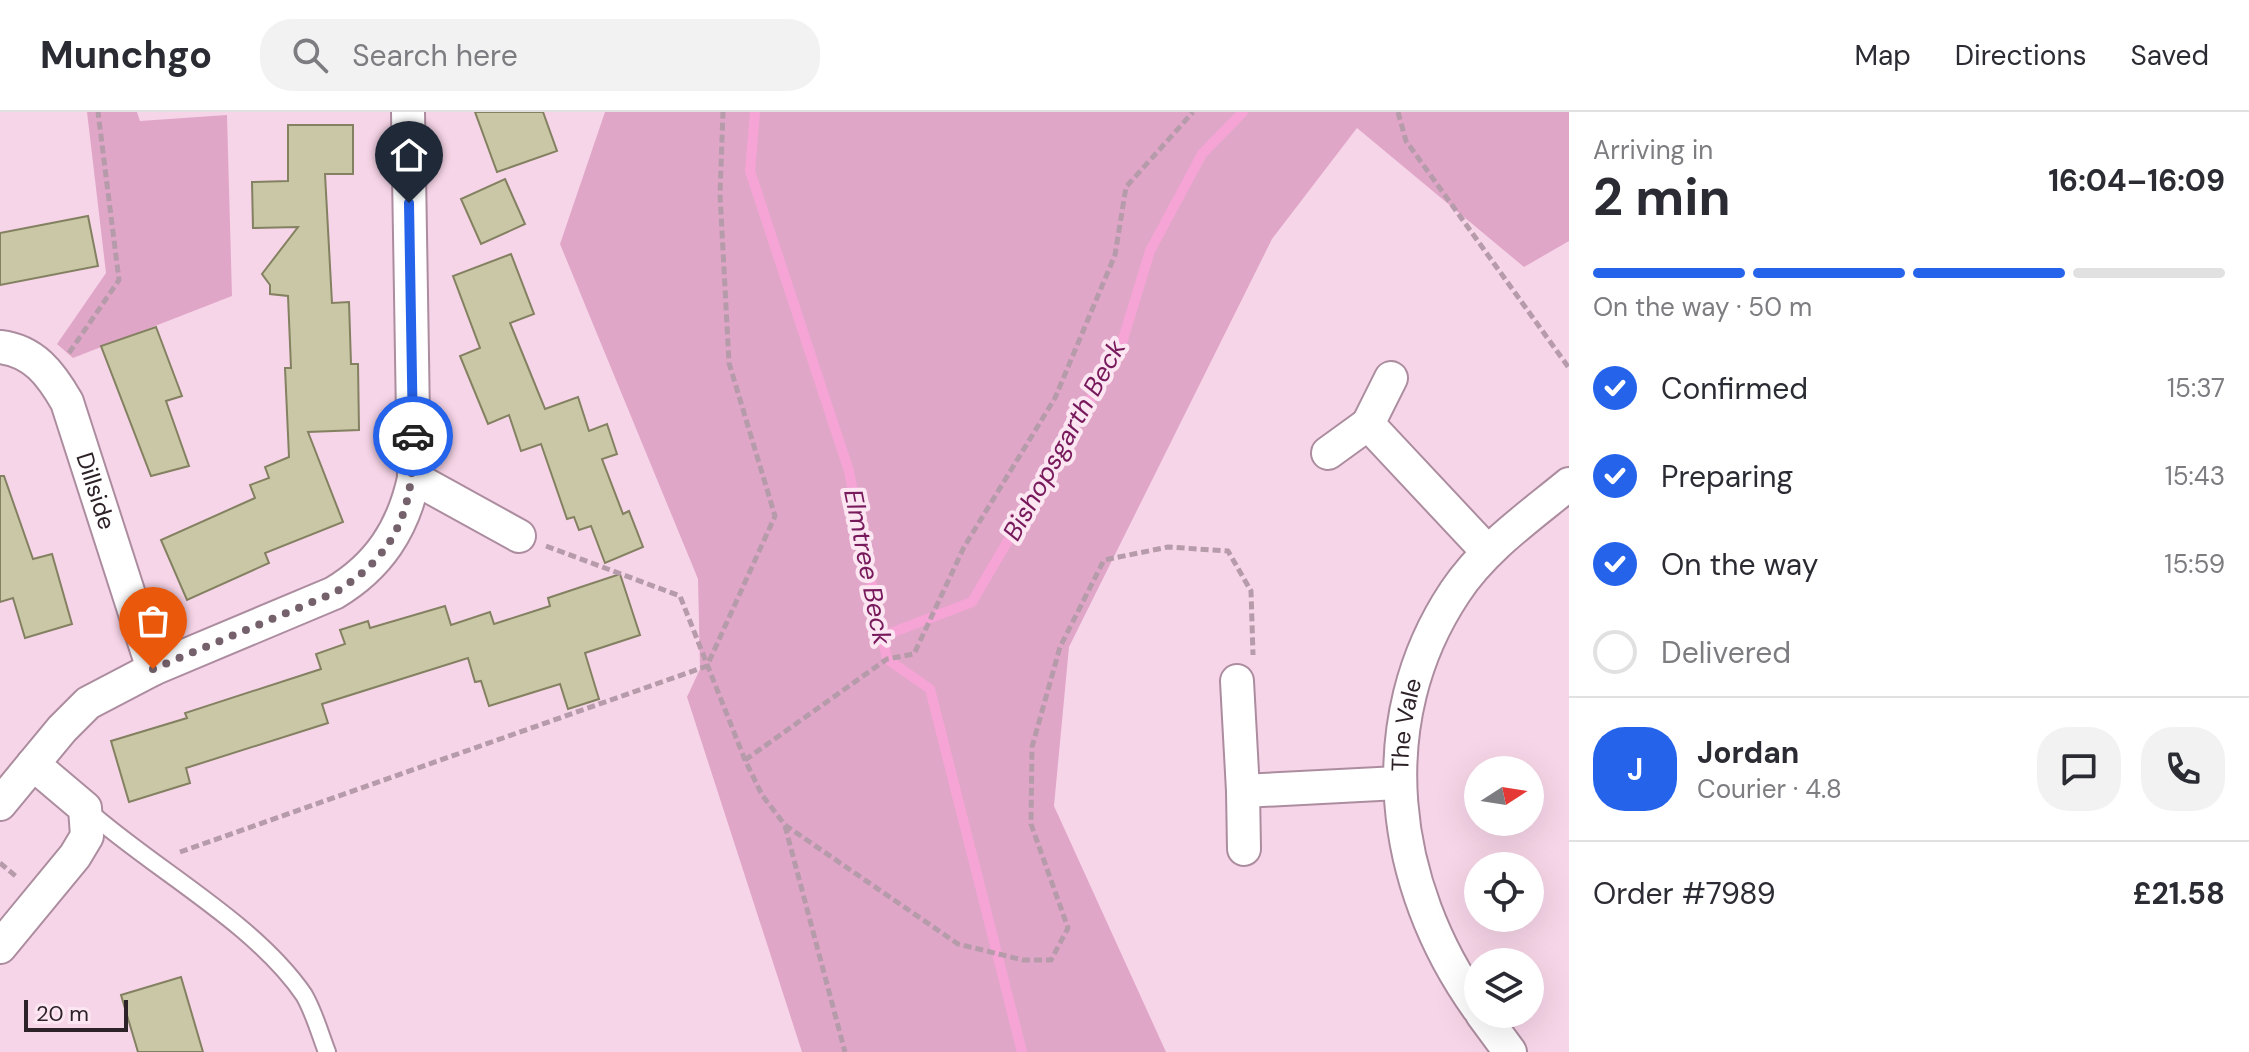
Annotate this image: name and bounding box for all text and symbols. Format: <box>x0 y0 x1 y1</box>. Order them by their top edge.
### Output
search box <box>260 19 820 91</box>
text: Munchgo <box>40 30 212 80</box>
icon: search <box>288 33 332 77</box>
text: Search here <box>352 36 518 75</box>
text: Map <box>1854 37 1911 74</box>
text: Directions <box>1955 37 2087 74</box>
text: Saved <box>2131 37 2209 74</box>
pin <box>375 121 443 203</box>
icon: home <box>387 133 431 177</box>
text: Arriving in <box>1593 133 1713 167</box>
text: 16:04–16:09 <box>2048 161 2225 200</box>
text: 2 min <box>1593 163 1731 231</box>
text: On the way · 50 m <box>1593 290 1812 324</box>
water label: Bishopsgarth Beck <box>995 333 1134 546</box>
icon: check <box>1593 366 1637 410</box>
text: Confirmed <box>1661 369 1808 408</box>
text: 15:37 <box>2167 371 2225 405</box>
courier <box>373 396 453 476</box>
icon: car <box>391 414 435 458</box>
street label: Dillside <box>69 448 123 533</box>
icon: check <box>1593 454 1637 498</box>
text: Preparing <box>1661 457 1793 496</box>
text: 15:43 <box>2165 459 2225 493</box>
water label: Elmtree Beck <box>836 486 900 648</box>
icon: check <box>1593 542 1637 586</box>
text: On the way <box>1661 545 1818 584</box>
text: 15:59 <box>2164 547 2225 581</box>
pin <box>119 587 187 669</box>
icon: bag <box>131 599 175 643</box>
text: Delivered <box>1661 633 1791 672</box>
street label: The Vale <box>1384 675 1428 772</box>
button: chat <box>2037 727 2121 811</box>
button: phone <box>2141 727 2225 811</box>
text: Jordan <box>1697 733 1799 772</box>
text: J <box>1627 750 1643 789</box>
north arrow <box>1464 756 1544 836</box>
map controls <box>1464 756 1544 1028</box>
text: Courier · 4.8 <box>1697 772 1842 806</box>
button: locate <box>1464 852 1544 932</box>
text: Order #7989 <box>1593 874 1776 913</box>
text: £21.58 <box>2133 874 2225 913</box>
button: layers <box>1464 948 1544 1028</box>
scale bar <box>24 996 128 1032</box>
text: 20 m <box>36 999 89 1028</box>

